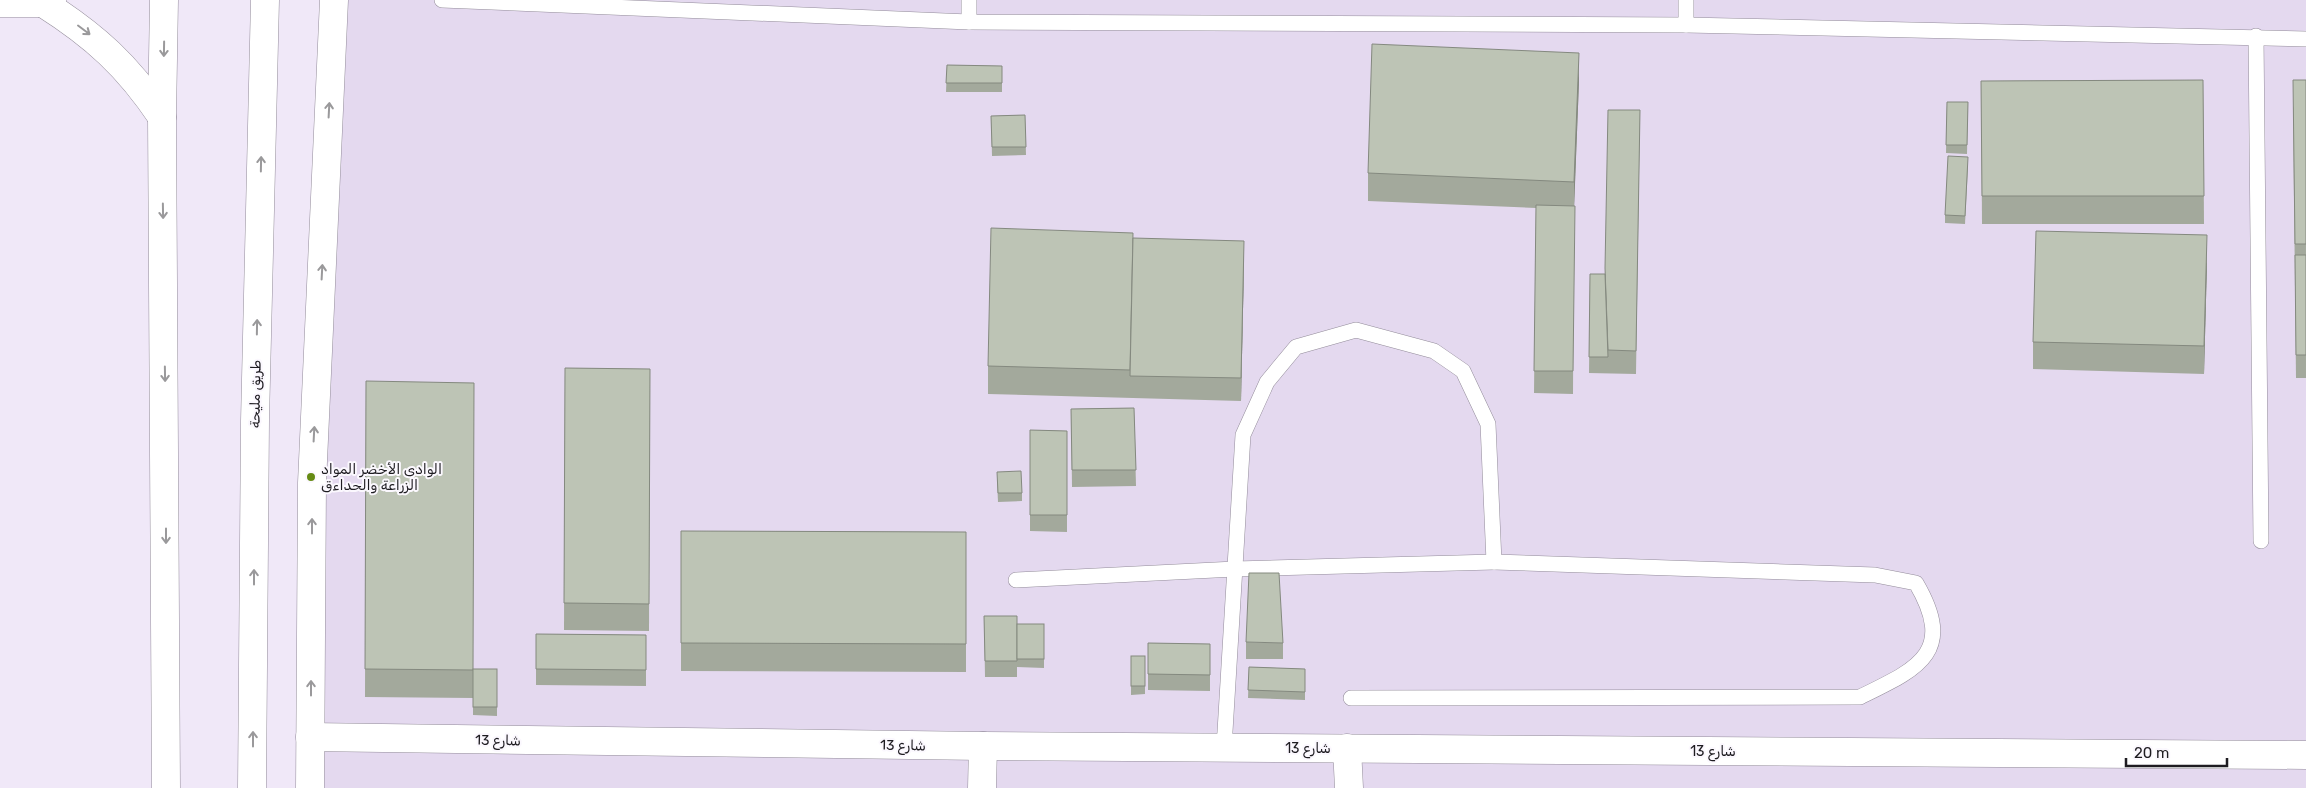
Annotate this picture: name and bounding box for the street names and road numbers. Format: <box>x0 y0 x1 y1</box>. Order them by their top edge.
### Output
street label: طريق مليحة <box>246 359 265 428</box>
street label: شارع 13 <box>475 732 521 751</box>
street label: شارع 13 <box>880 737 926 756</box>
street label: شارع 13 <box>1285 740 1331 759</box>
street label: شارع 13 <box>1690 743 1736 762</box>

